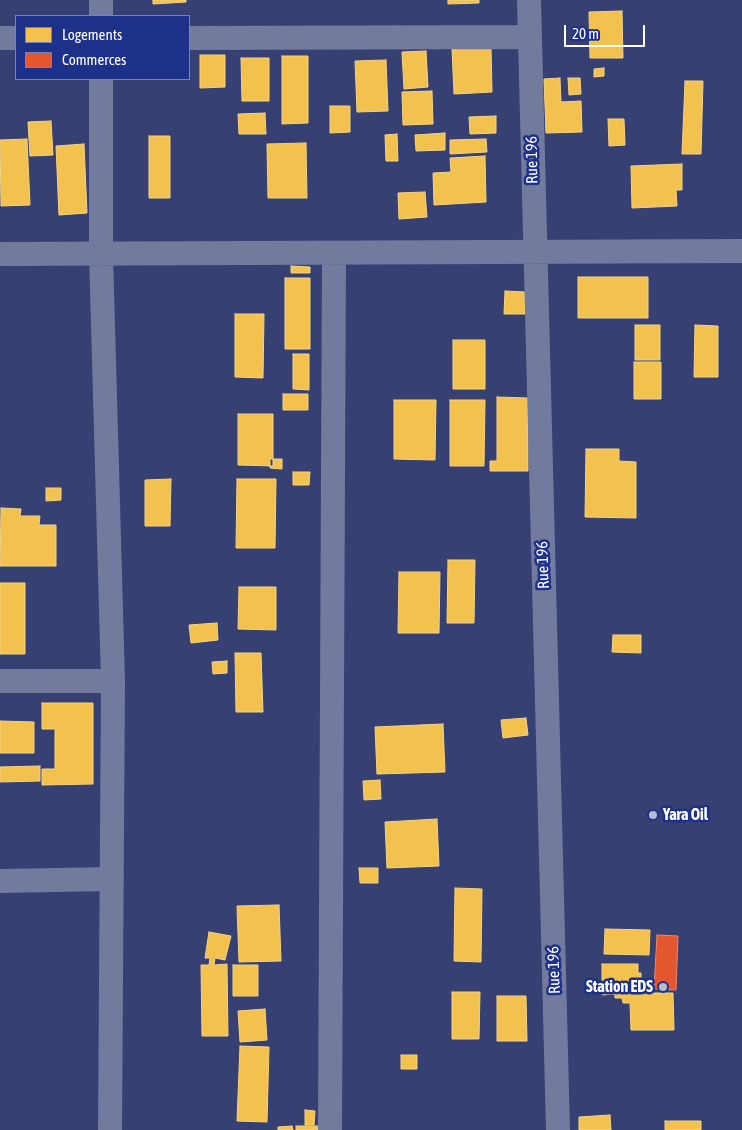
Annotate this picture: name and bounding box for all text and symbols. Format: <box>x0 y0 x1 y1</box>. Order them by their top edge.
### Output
legend <box>15 15 190 80</box>
scale bar <box>567 15 648 47</box>
text: 20 m <box>572 25 599 42</box>
text: Logements <box>62 26 122 43</box>
text: Commerces <box>62 51 126 68</box>
street label: Rue 196 <box>522 136 542 184</box>
street label: Rue 196 <box>533 541 553 589</box>
place label: Yara Oil <box>663 805 708 825</box>
marker: Yara Oil <box>647 809 659 821</box>
street label: Rue 196 <box>544 946 564 994</box>
place label: Station EDS <box>586 977 653 997</box>
marker: Station EDS <box>657 981 669 993</box>

